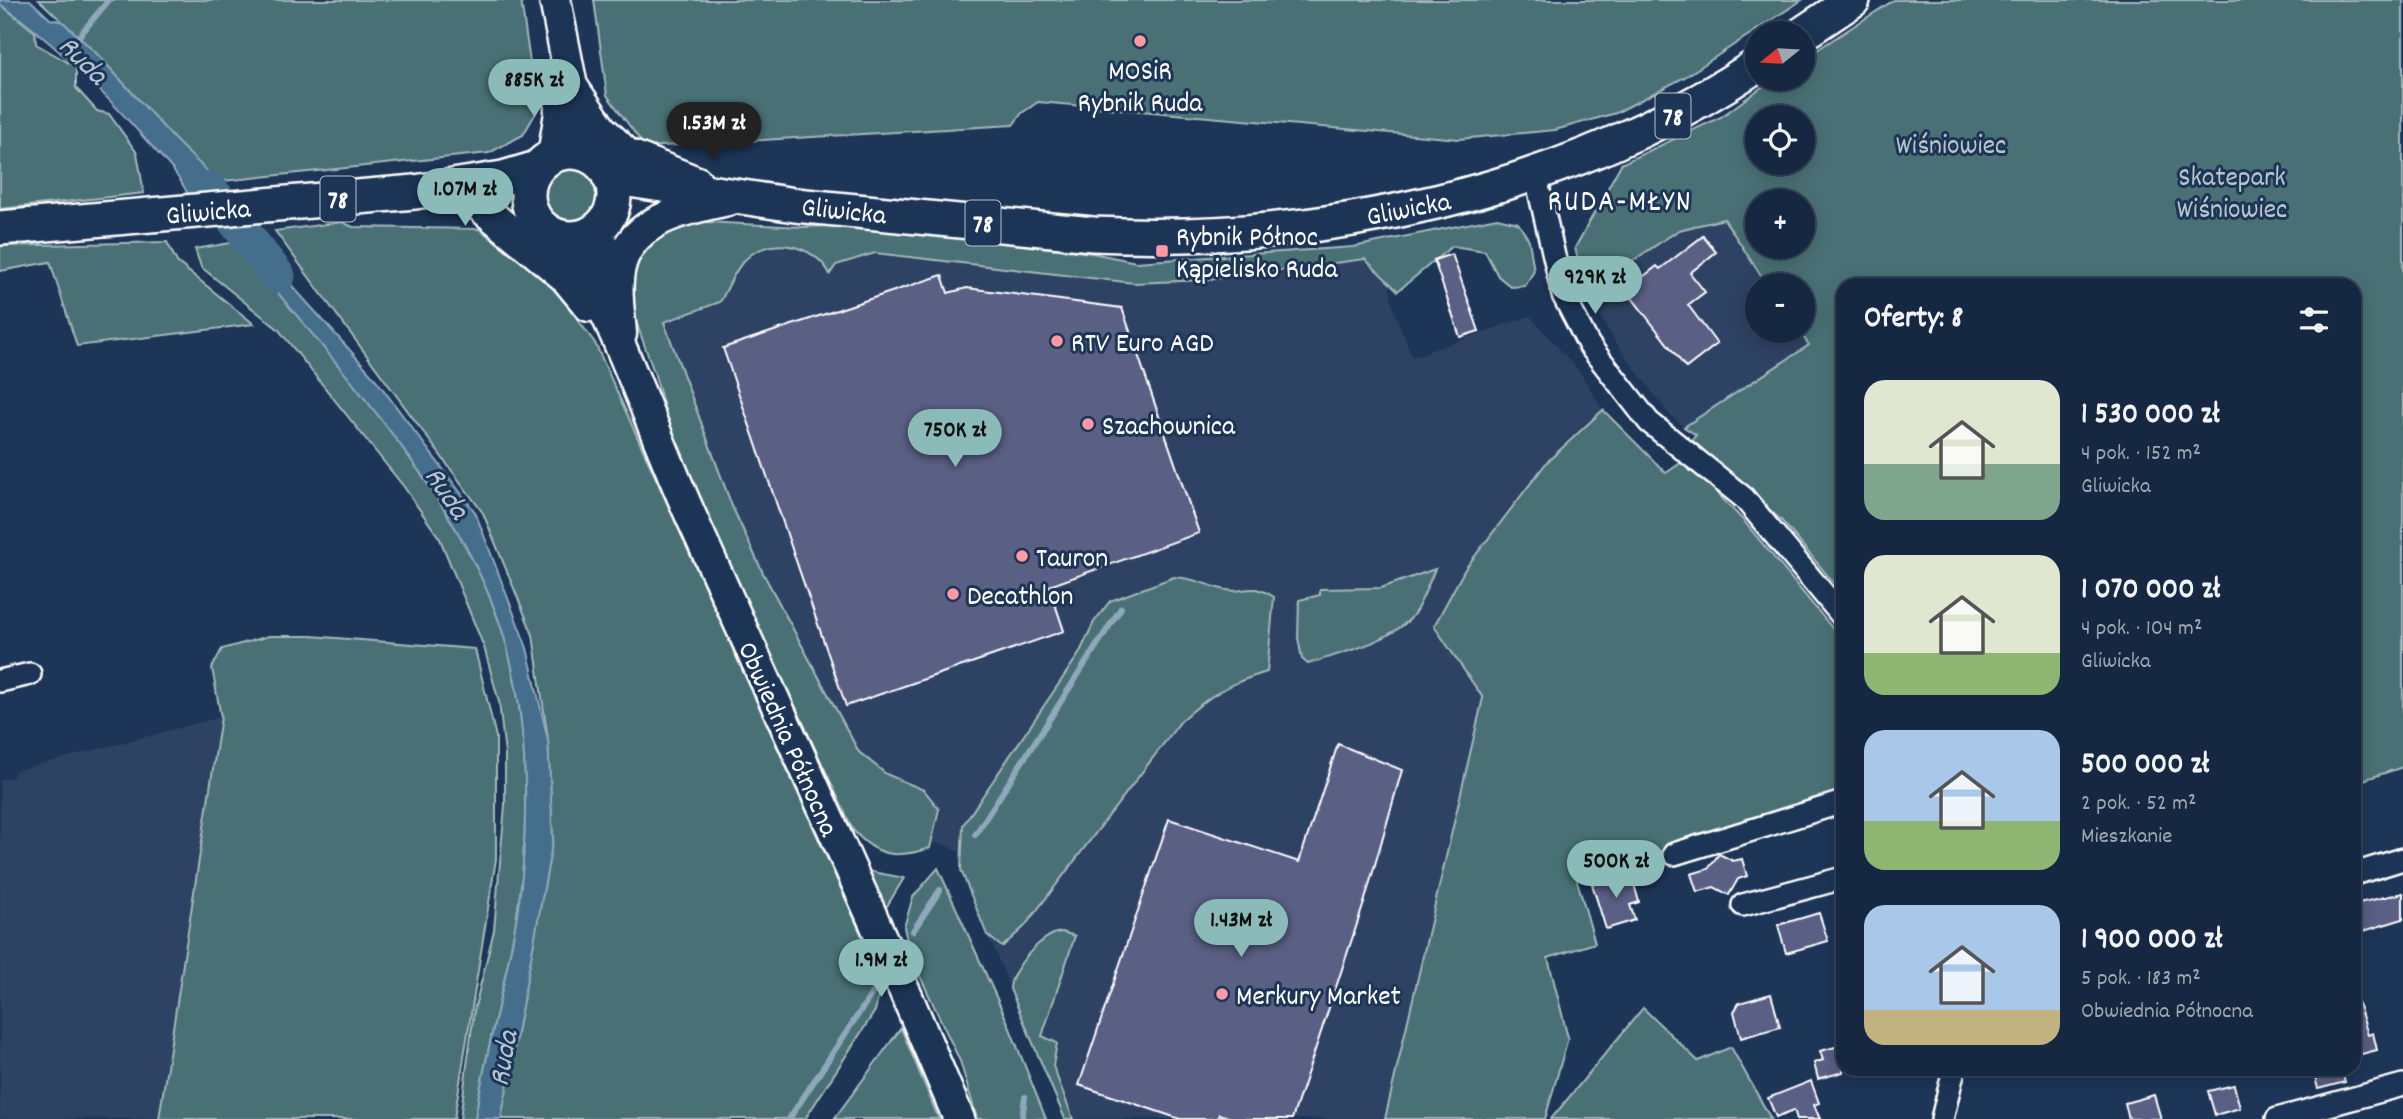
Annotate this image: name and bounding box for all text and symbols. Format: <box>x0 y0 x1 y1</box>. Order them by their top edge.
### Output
north arrow <box>1745 21 1815 91</box>
map controls <box>1745 21 1815 343</box>
water label: Ruda <box>46 27 117 98</box>
marker: MOSiR Rybnik Ruda <box>1132 33 1148 49</box>
place label: MOSiR Rybnik Ruda <box>1077 54 1203 126</box>
pin: 885K zł <box>469 60 599 119</box>
text: 885K zł <box>504 65 564 98</box>
road number: 78 <box>1656 94 1690 139</box>
pin: 1.53M zł <box>642 102 786 162</box>
button: locate <box>1745 105 1815 175</box>
text: 1.53M zł <box>682 108 746 141</box>
park label: Wiśniowiec <box>1896 128 2006 168</box>
park label: Skatepark Wiśniowiec <box>2177 160 2287 232</box>
pin: 1.07M zł <box>393 168 537 228</box>
text: 1.07M zł <box>433 174 497 207</box>
road number: 78 <box>320 176 356 222</box>
district label: RUDA-MŁYN <box>1547 183 1693 226</box>
street label: Gliwicka <box>1363 184 1455 240</box>
button: + <box>1745 189 1815 259</box>
street label: Gliwicka <box>799 190 889 238</box>
street label: Gliwicka <box>164 191 253 239</box>
road number: 78 <box>965 200 1000 246</box>
place label: Rybnik Północ Kąpielisko Ruda <box>1176 220 1338 292</box>
marker: Rybnik Północ Kąpielisko Ruda <box>1154 243 1170 259</box>
pin: 929K zł <box>1530 256 1660 316</box>
text: 929K zł <box>1564 262 1626 295</box>
button: − <box>1745 273 1815 343</box>
text: Oferty: 8 <box>1864 299 1963 342</box>
icon: filters <box>2295 301 2333 339</box>
place label: RTV Euro AGD <box>1071 326 1214 366</box>
marker: RTV Euro AGD <box>1049 333 1065 349</box>
text: 1 530 000 zł <box>2081 395 2220 438</box>
icon: home <box>1920 408 2004 492</box>
place label: Szachownica <box>1102 409 1236 449</box>
pin: 750K zł <box>890 410 1020 469</box>
text: 750K zł <box>924 415 986 448</box>
marker: Szachownica <box>1080 416 1096 432</box>
text: 4 pok. · 152 m² <box>2081 438 2201 471</box>
water label: Ruda <box>411 459 479 531</box>
text: Gliwicka <box>2081 471 2151 504</box>
place label: Tauron <box>1036 541 1108 581</box>
marker: Tauron <box>1014 548 1030 564</box>
text: 1 070 000 zł <box>2081 570 2220 613</box>
place label: Decathlon <box>967 579 1073 619</box>
icon: home <box>1920 583 2004 667</box>
marker: Decathlon <box>945 586 961 602</box>
text: 4 pok. · 104 m² <box>2081 613 2202 646</box>
street label: Obwiednia Północna <box>725 636 847 845</box>
text: Gliwicka <box>2081 646 2151 679</box>
text: 500 000 zł <box>2081 745 2209 788</box>
icon: home <box>1920 758 2004 842</box>
text: 2 pok. · 52 m² <box>2081 788 2196 821</box>
text: Mieszkanie <box>2081 821 2172 854</box>
pin: 500K zł <box>1551 841 1681 900</box>
text: 500K zł <box>1583 846 1649 879</box>
pin: 1.43M zł <box>1169 900 1313 959</box>
text: 1.43M zł <box>1210 905 1272 938</box>
text: 1 900 000 zł <box>2081 920 2223 963</box>
icon: home <box>1920 933 2004 1017</box>
pin: 1.9M zł <box>816 940 946 999</box>
text: 1.9M zł <box>855 945 907 978</box>
text: 5 pok. · 183 m² <box>2081 963 2201 996</box>
place label: Merkury Market <box>1236 979 1401 1019</box>
marker: Merkury Market <box>1214 986 1230 1002</box>
text: Obwiednia Północna <box>2081 996 2253 1029</box>
water label: Ruda <box>480 1026 533 1090</box>

